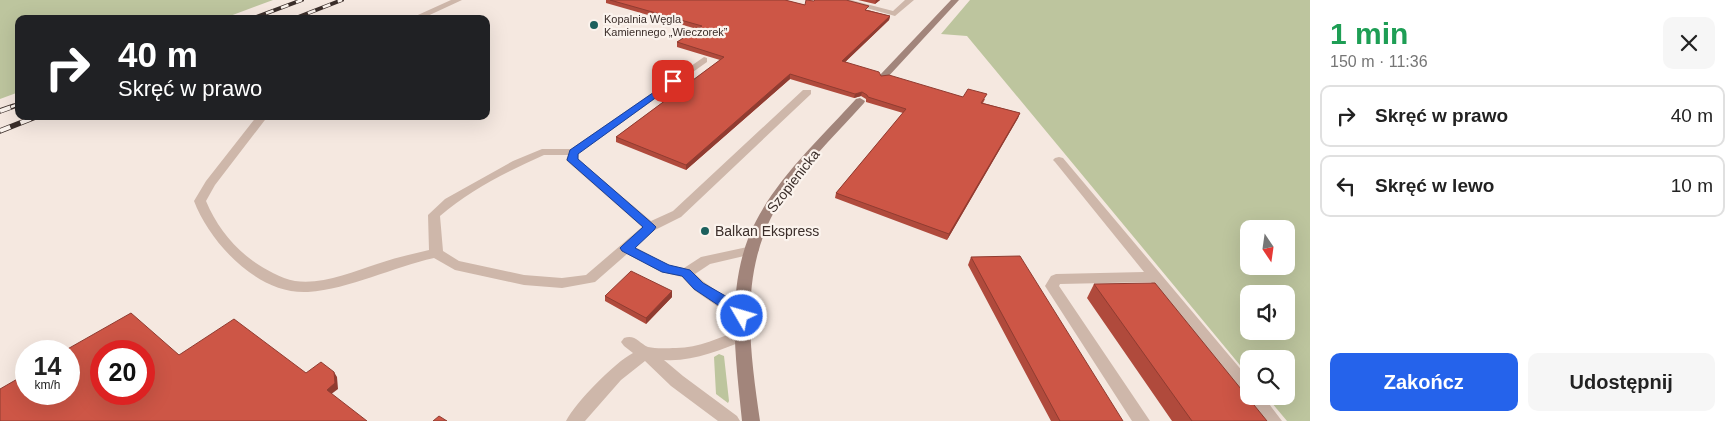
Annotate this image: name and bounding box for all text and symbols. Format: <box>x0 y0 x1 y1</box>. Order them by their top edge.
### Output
place label: Kopalnia Węgla Kamiennego „Wieczorek” <box>604 13 728 38</box>
text: 1 min <box>1330 17 1408 50</box>
button: close <box>1663 17 1715 69</box>
marker: Kopalnia Węgla Kamiennego „Wieczorek” <box>588 19 600 31</box>
icon: right <box>35 35 100 100</box>
text: 40 m <box>118 35 198 74</box>
text: 150 m · 11:36 <box>1330 53 1428 70</box>
pin <box>652 60 694 102</box>
icon: arrive <box>659 67 687 95</box>
text: Skręć w prawo <box>118 76 262 101</box>
icon: right <box>1332 102 1360 130</box>
text: Skręć w prawo <box>1375 105 1508 126</box>
text: 40 m <box>1671 105 1713 126</box>
street label: Szopienicka <box>763 146 823 216</box>
icon: left <box>1332 172 1360 200</box>
text: Skręć w lewo <box>1375 175 1494 196</box>
text: 10 m <box>1671 175 1713 196</box>
north arrow <box>1240 220 1295 275</box>
map controls <box>1240 220 1295 405</box>
place label: Balkan Ekspress <box>715 223 819 239</box>
marker: Balkan Ekspress <box>699 225 711 237</box>
button: sound <box>1240 285 1295 340</box>
position arrow <box>715 289 767 341</box>
speed limit sign: 20 <box>90 340 155 405</box>
button: search <box>1240 350 1295 405</box>
text: 14 <box>34 352 61 380</box>
button: Zakończ <box>1330 353 1518 411</box>
button: Udostępnij <box>1528 353 1715 411</box>
text: km/h <box>34 378 61 392</box>

